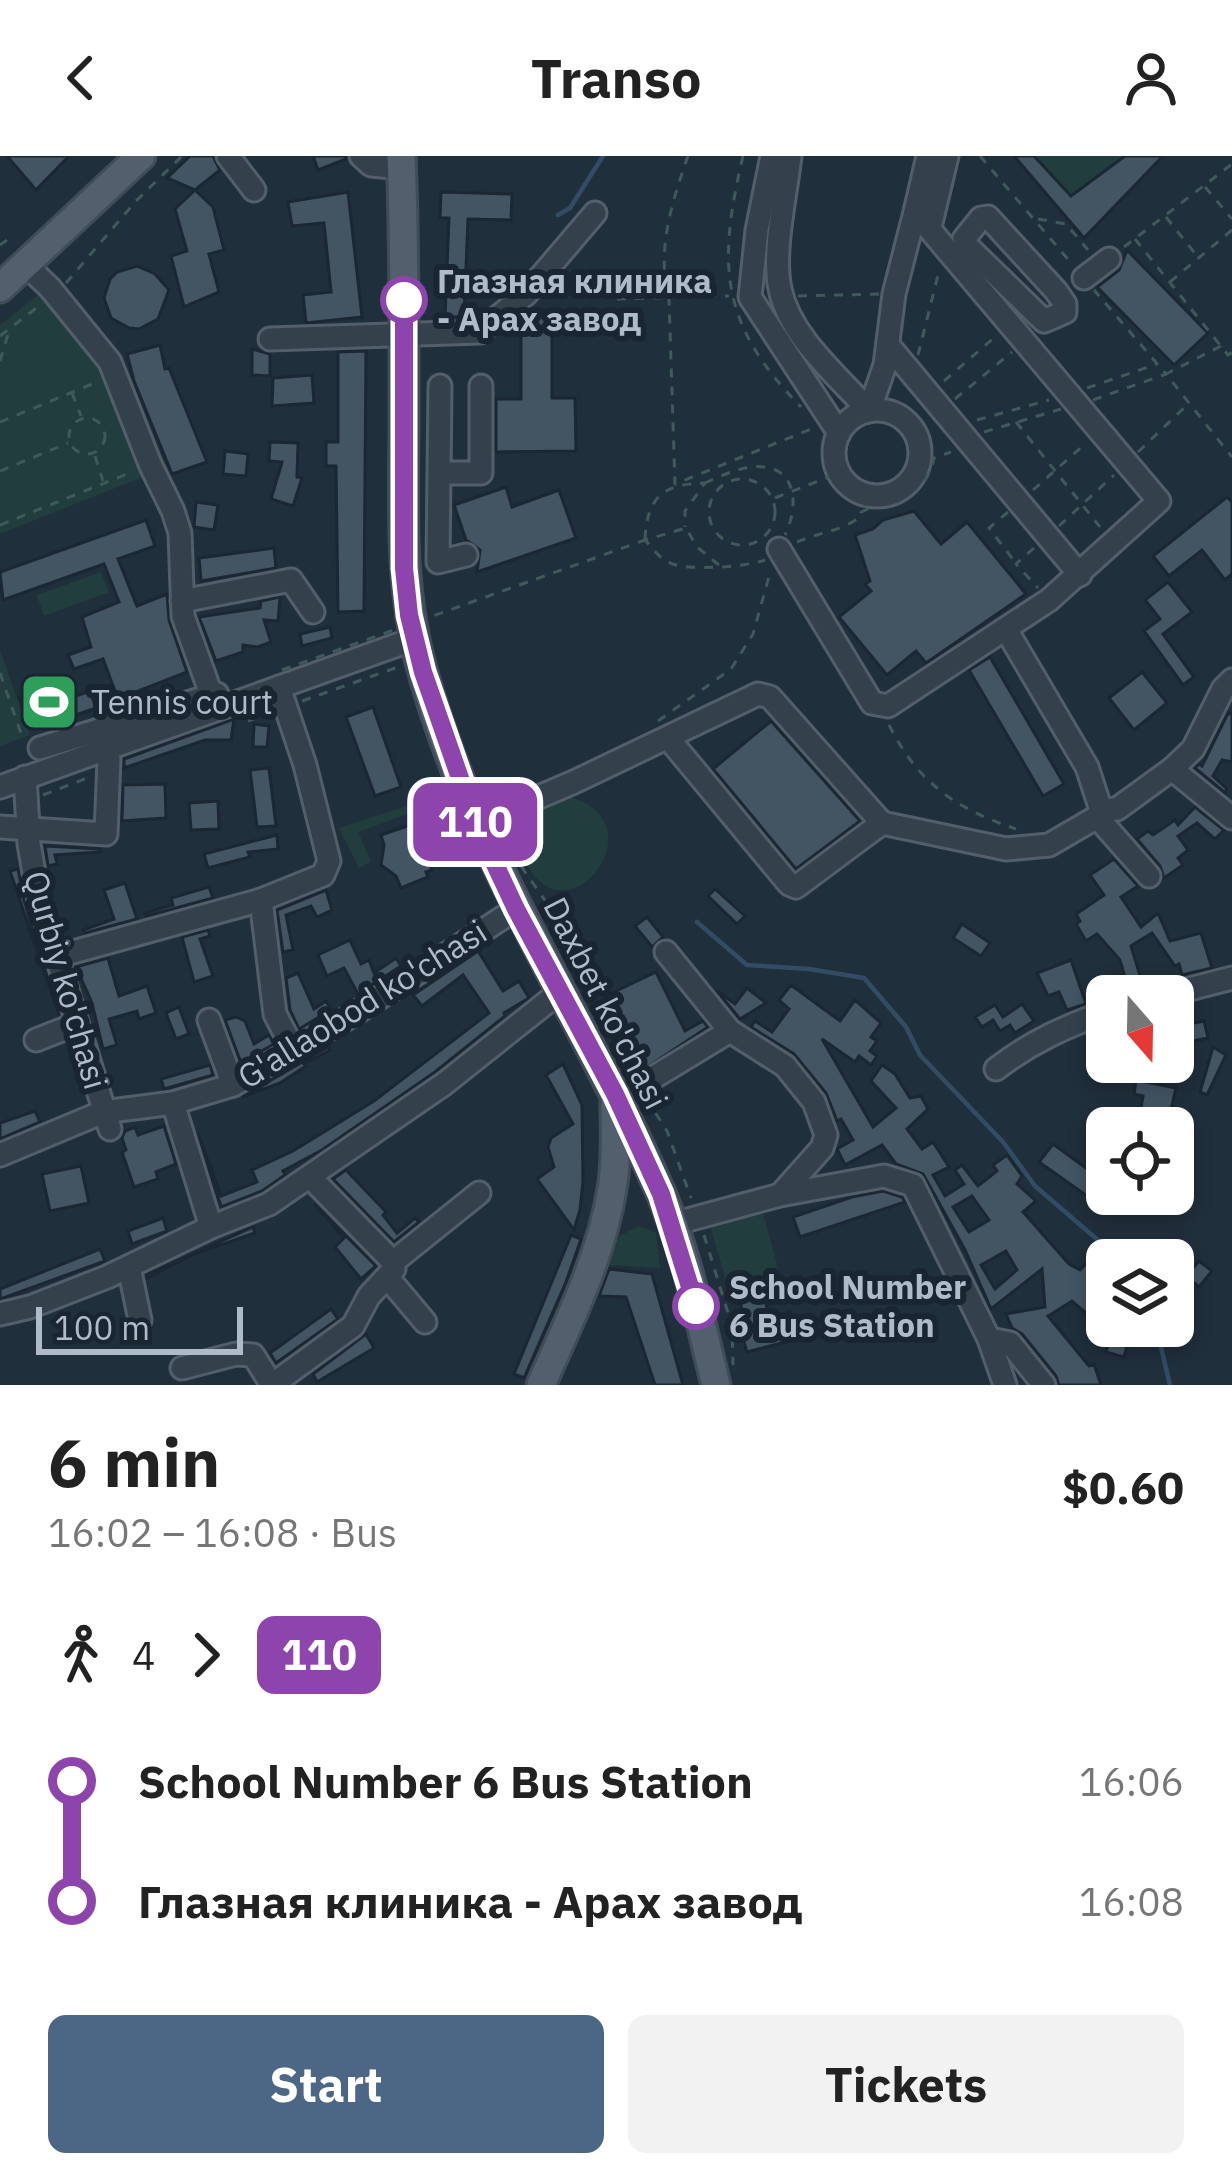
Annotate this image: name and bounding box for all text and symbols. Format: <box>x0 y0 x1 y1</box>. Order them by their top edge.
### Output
text: Transo <box>531 43 701 113</box>
icon: back <box>48 45 114 111</box>
icon: person <box>1118 45 1184 111</box>
place label: Глазная клиника - Арах завод <box>437 259 712 340</box>
marker: Глазная клиника - Арах завод <box>382 278 426 322</box>
sports icon: Tennis court <box>18 671 80 733</box>
place label: Tennis court <box>91 680 273 723</box>
line badge: 110 <box>406 783 544 861</box>
text: 110 <box>437 794 513 849</box>
street label: Qurbiy ko'chasi <box>15 866 118 1094</box>
street label: Daxbet ko'chasi <box>535 889 678 1116</box>
street label: G'allaobod ko'chasi <box>229 910 494 1098</box>
north arrow <box>1086 975 1194 1083</box>
map controls <box>1086 975 1194 1347</box>
button: locate <box>1086 1107 1194 1215</box>
button: layers <box>1086 1239 1194 1347</box>
place label: School Number 6 Bus Station <box>729 1265 966 1346</box>
marker: School Number 6 Bus Station <box>674 1284 718 1328</box>
scale bar <box>36 1301 243 1354</box>
text: 100 m <box>54 1306 150 1349</box>
text: 6 min <box>48 1419 220 1505</box>
text: $0.60 <box>1062 1458 1184 1516</box>
text: 16:02 – 16:08 · Bus <box>48 1507 397 1558</box>
icon: walk <box>48 1622 114 1688</box>
icon: forward <box>173 1622 239 1688</box>
text: 110 <box>281 1627 357 1682</box>
text: 4 <box>132 1630 155 1681</box>
text: School Number 6 Bus Station <box>138 1752 753 1810</box>
text: 16:06 <box>1079 1756 1184 1807</box>
text: Глазная клиника - Арах завод <box>138 1872 802 1930</box>
text: 16:08 <box>1079 1876 1184 1927</box>
button: Start <box>48 2015 604 2153</box>
button: Tickets <box>628 2015 1184 2153</box>

